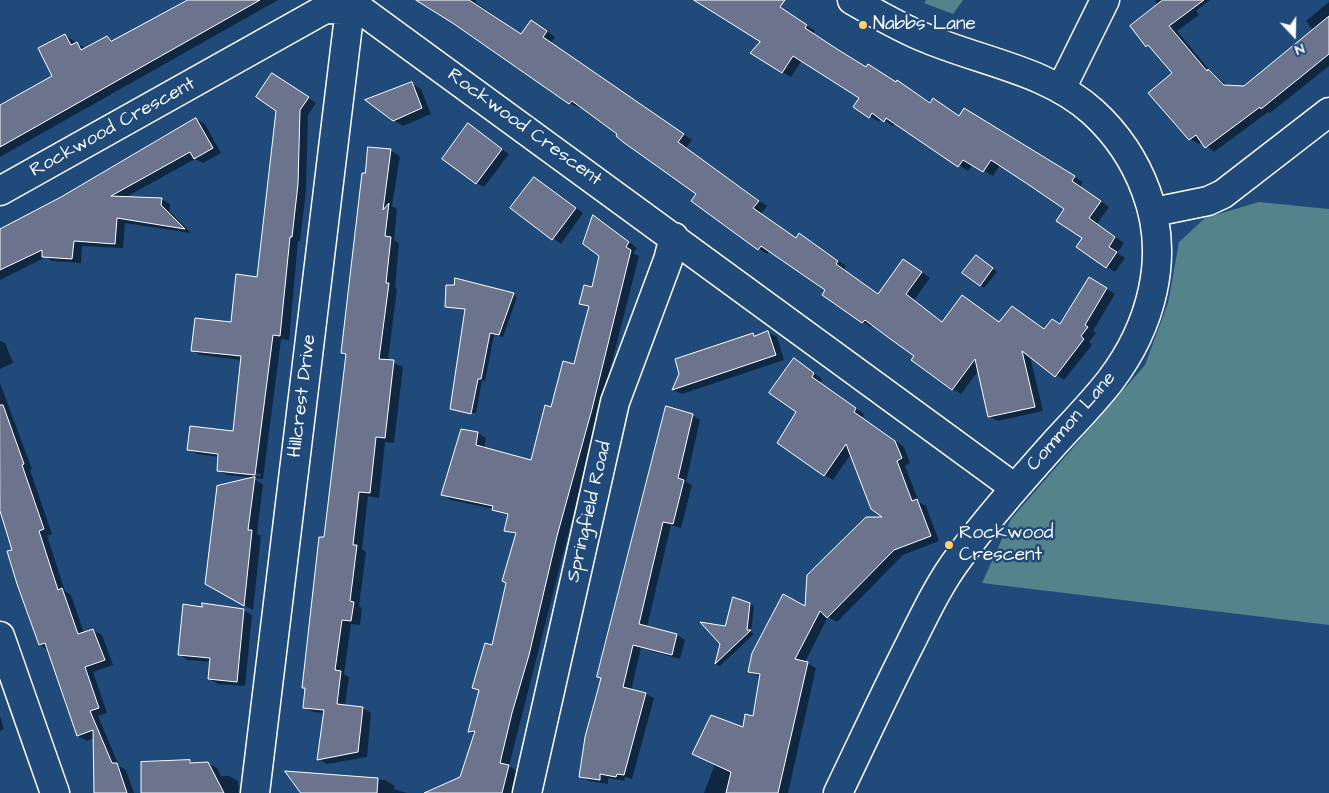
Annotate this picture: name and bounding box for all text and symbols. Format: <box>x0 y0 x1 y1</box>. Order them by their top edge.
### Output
north arrow <box>1269 10 1319 60</box>
place label: Nabbs Lane <box>873 14 976 36</box>
marker: Nabbs Lane <box>857 19 869 31</box>
text: N <box>1292 38 1307 60</box>
street label: Rockwood Crescent <box>442 64 606 192</box>
street label: Rockwood Crescent <box>26 73 200 183</box>
street label: Hillcrest Drive <box>284 333 322 459</box>
street label: Common Lane <box>1023 368 1121 476</box>
street label: Springfield Road <box>563 439 617 585</box>
place label: Rockwood Crescent <box>959 523 1053 567</box>
marker: Rockwood Crescent <box>943 539 955 551</box>

